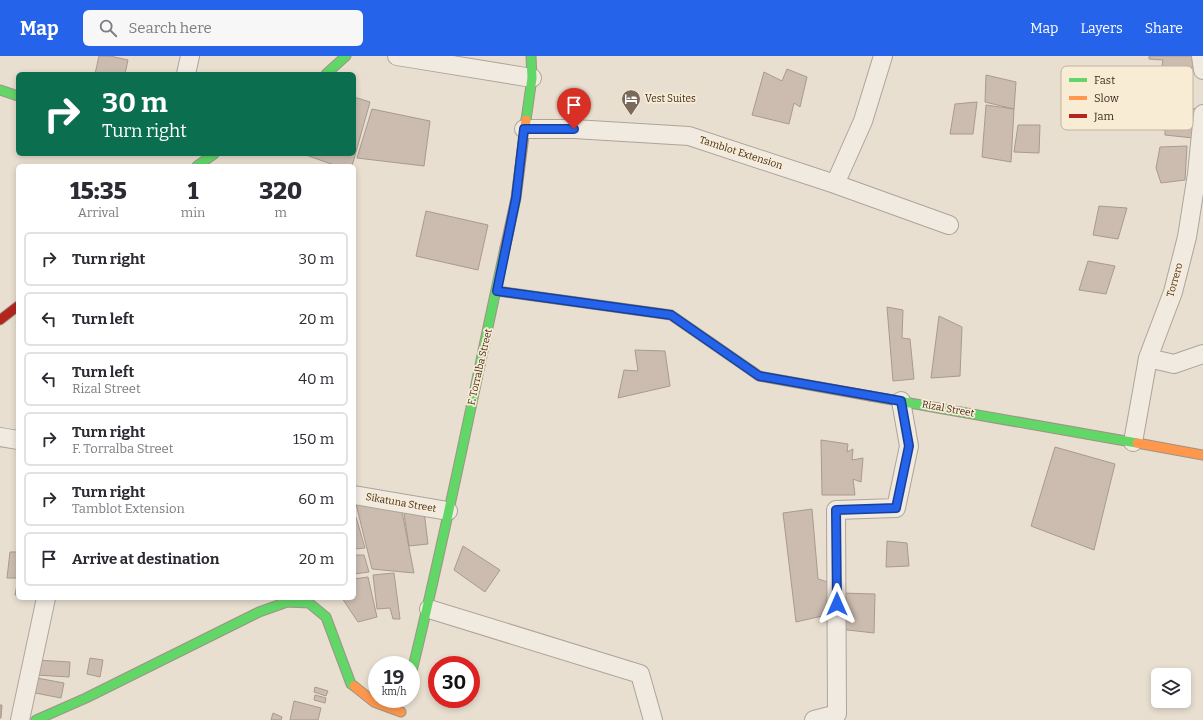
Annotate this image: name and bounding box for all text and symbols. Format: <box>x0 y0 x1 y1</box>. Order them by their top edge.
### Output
search box <box>83 10 363 46</box>
text: Map <box>20 17 59 40</box>
icon: search <box>97 17 119 39</box>
text: Search here <box>129 19 212 37</box>
text: Map <box>1030 20 1058 37</box>
text: Layers <box>1080 20 1123 37</box>
text: Share <box>1145 20 1183 37</box>
legend <box>1061 66 1193 130</box>
text: Fast <box>1094 74 1115 87</box>
text: 30 m <box>102 86 168 119</box>
icon: right <box>36 88 88 140</box>
pin <box>557 88 591 129</box>
hotel icon: Vest Suites <box>620 88 642 116</box>
text: Slow <box>1094 92 1119 105</box>
place label: Vest Suites <box>645 93 696 105</box>
icon: arrive <box>563 94 585 116</box>
text: Jam <box>1093 110 1114 123</box>
text: Turn right <box>102 120 187 142</box>
street label: Tamblot Extension <box>698 134 785 172</box>
text: 15:35 <box>70 177 127 205</box>
text: 1 <box>188 177 198 205</box>
text: 320 <box>259 177 302 205</box>
text: Arrival <box>78 205 119 220</box>
text: min <box>181 205 205 220</box>
text: m <box>274 205 287 220</box>
icon: right <box>38 248 60 270</box>
text: Turn right <box>72 250 145 268</box>
text: 30 m <box>299 250 334 268</box>
street label: Torrero <box>1164 261 1186 298</box>
icon: left <box>38 308 60 330</box>
text: Turn left <box>72 310 134 328</box>
text: 20 m <box>299 310 334 328</box>
street label: F. Torralba Street <box>465 327 495 406</box>
text: Turn left <box>72 363 134 381</box>
icon: left <box>38 368 60 390</box>
text: 40 m <box>298 370 334 388</box>
text: Rizal Street <box>72 381 141 396</box>
street label: Rizal Street <box>921 399 975 420</box>
text: Turn right <box>72 423 145 441</box>
icon: right <box>38 428 60 450</box>
text: 150 m <box>293 430 334 448</box>
text: F. Torralba Street <box>72 441 173 456</box>
text: Turn right <box>72 483 145 501</box>
icon: right <box>38 488 60 510</box>
text: 60 m <box>298 490 334 508</box>
street label: Sikatuna Street <box>365 491 438 515</box>
text: Tamblot Extension <box>72 501 185 516</box>
icon: arrive <box>38 548 60 570</box>
text: Arrive at destination <box>72 550 219 568</box>
text: 20 m <box>299 550 334 568</box>
position arrow <box>816 583 858 625</box>
speed limit sign: 30 <box>428 656 480 708</box>
text: 19 <box>384 665 404 689</box>
map controls <box>1151 668 1191 708</box>
button: layers <box>1151 668 1191 708</box>
text: km/h <box>382 686 406 698</box>

